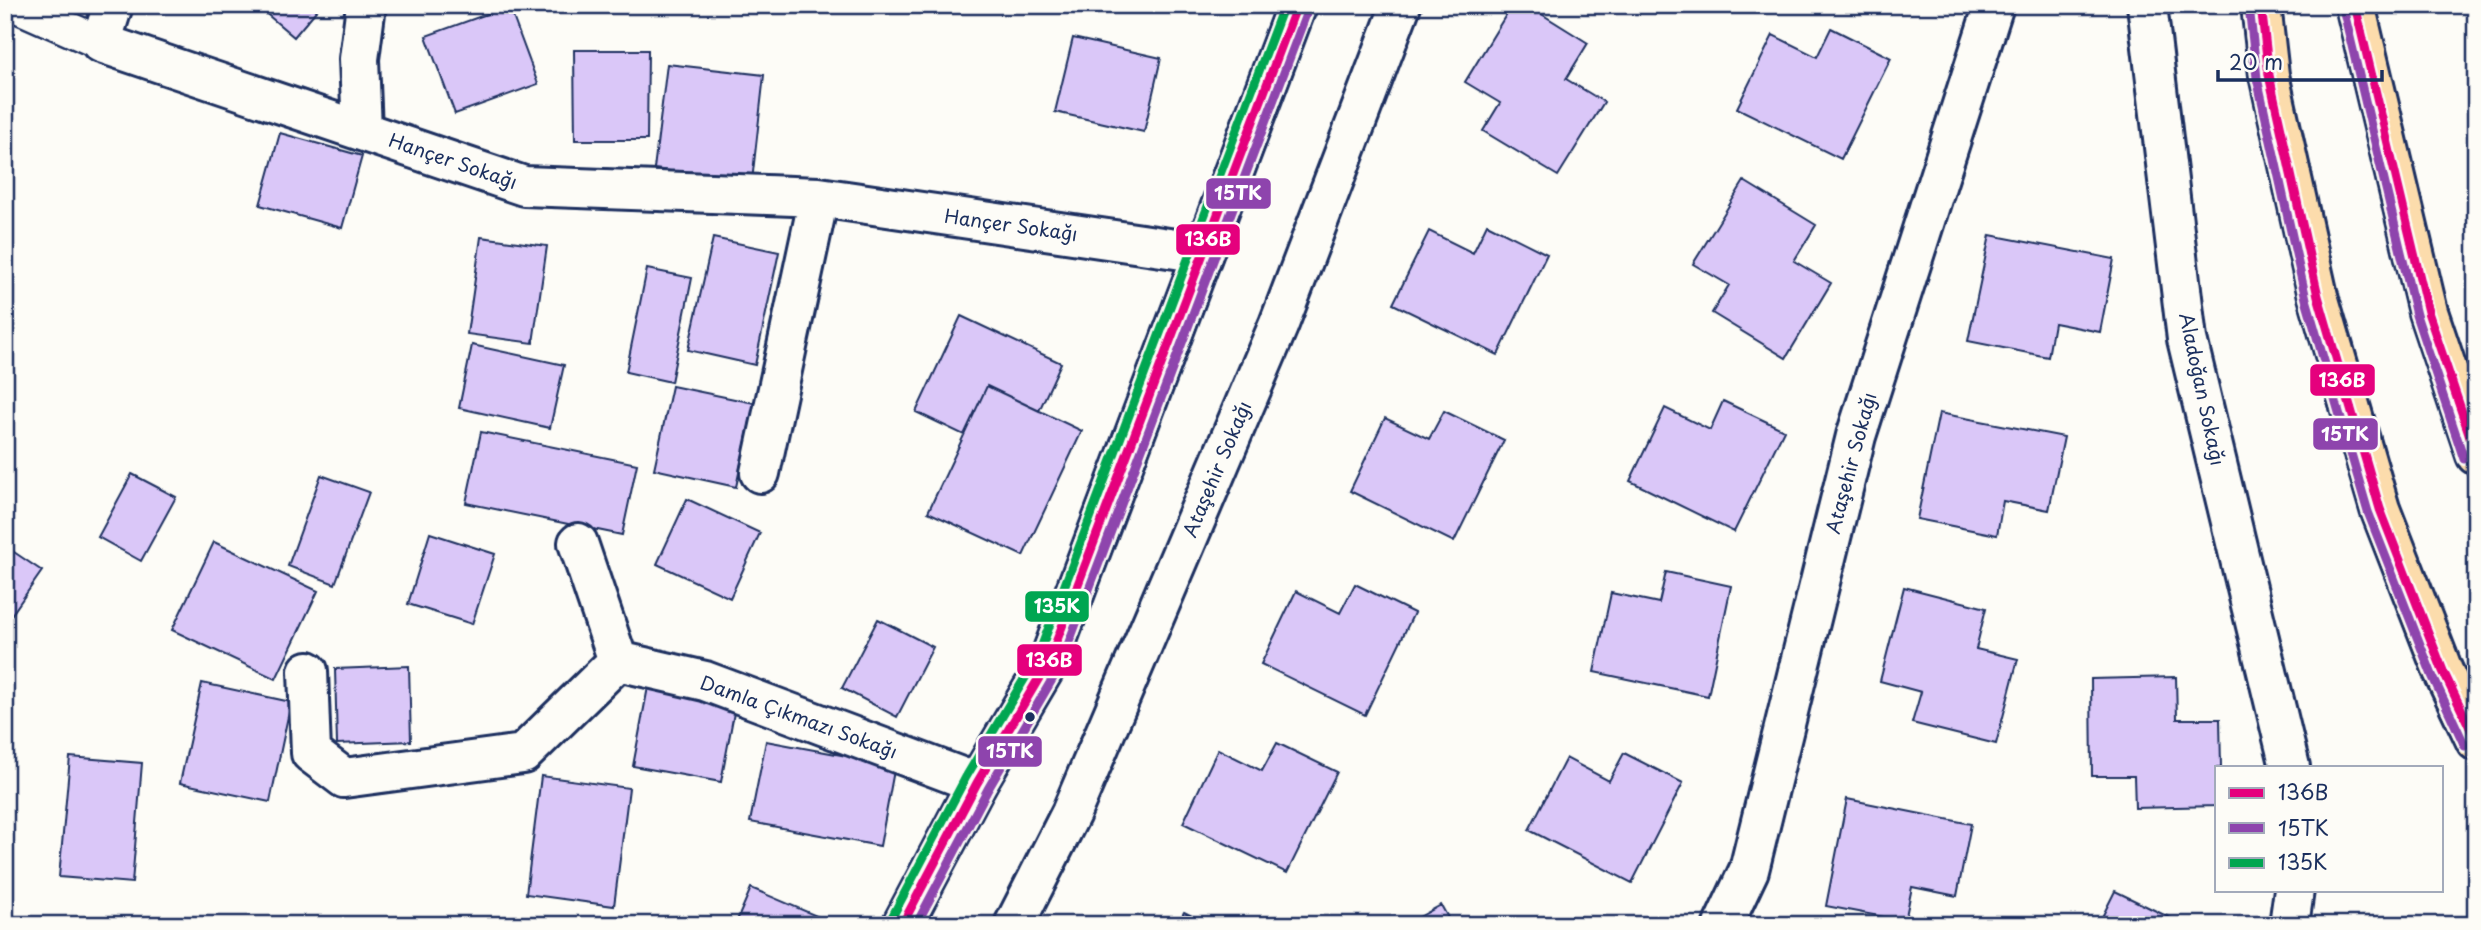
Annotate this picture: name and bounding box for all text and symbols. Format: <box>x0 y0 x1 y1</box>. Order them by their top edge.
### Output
scale bar <box>2218 38 2383 82</box>
text: 20 m <box>2229 45 2283 77</box>
street label: Hançer Sokağı <box>385 125 521 195</box>
line badge: 15TK <box>1205 177 1272 210</box>
text: 15TK <box>1214 178 1262 206</box>
street label: Hançer Sokağı <box>943 201 1080 247</box>
line badge: 136B <box>1175 223 1241 256</box>
text: 136B <box>1185 224 1231 252</box>
street label: Aladoğan Sokağı <box>2173 310 2233 468</box>
line badge: 136B <box>2309 363 2376 397</box>
text: 136B <box>2319 365 2365 393</box>
street label: Ataşehir Sokağı <box>1818 389 1882 537</box>
street label: Ataşehir Sokağı <box>1175 396 1257 541</box>
line badge: 15TK <box>2312 417 2379 451</box>
text: 15TK <box>2321 419 2369 447</box>
line badge: 135K <box>1024 590 1090 623</box>
text: 135K <box>1034 591 1080 619</box>
line badge: 136B <box>1016 643 1083 677</box>
text: 136B <box>1026 645 1072 673</box>
street label: Damla Çıkmazı Sokağı <box>697 667 902 765</box>
unlabelled marker <box>1023 710 1037 724</box>
line badge: 15TK <box>977 735 1043 768</box>
text: 15TK <box>986 736 1034 764</box>
legend <box>2215 766 2442 892</box>
text: 136B <box>2278 775 2328 807</box>
text: 15TK <box>2278 811 2329 843</box>
text: 135K <box>2278 845 2327 877</box>

